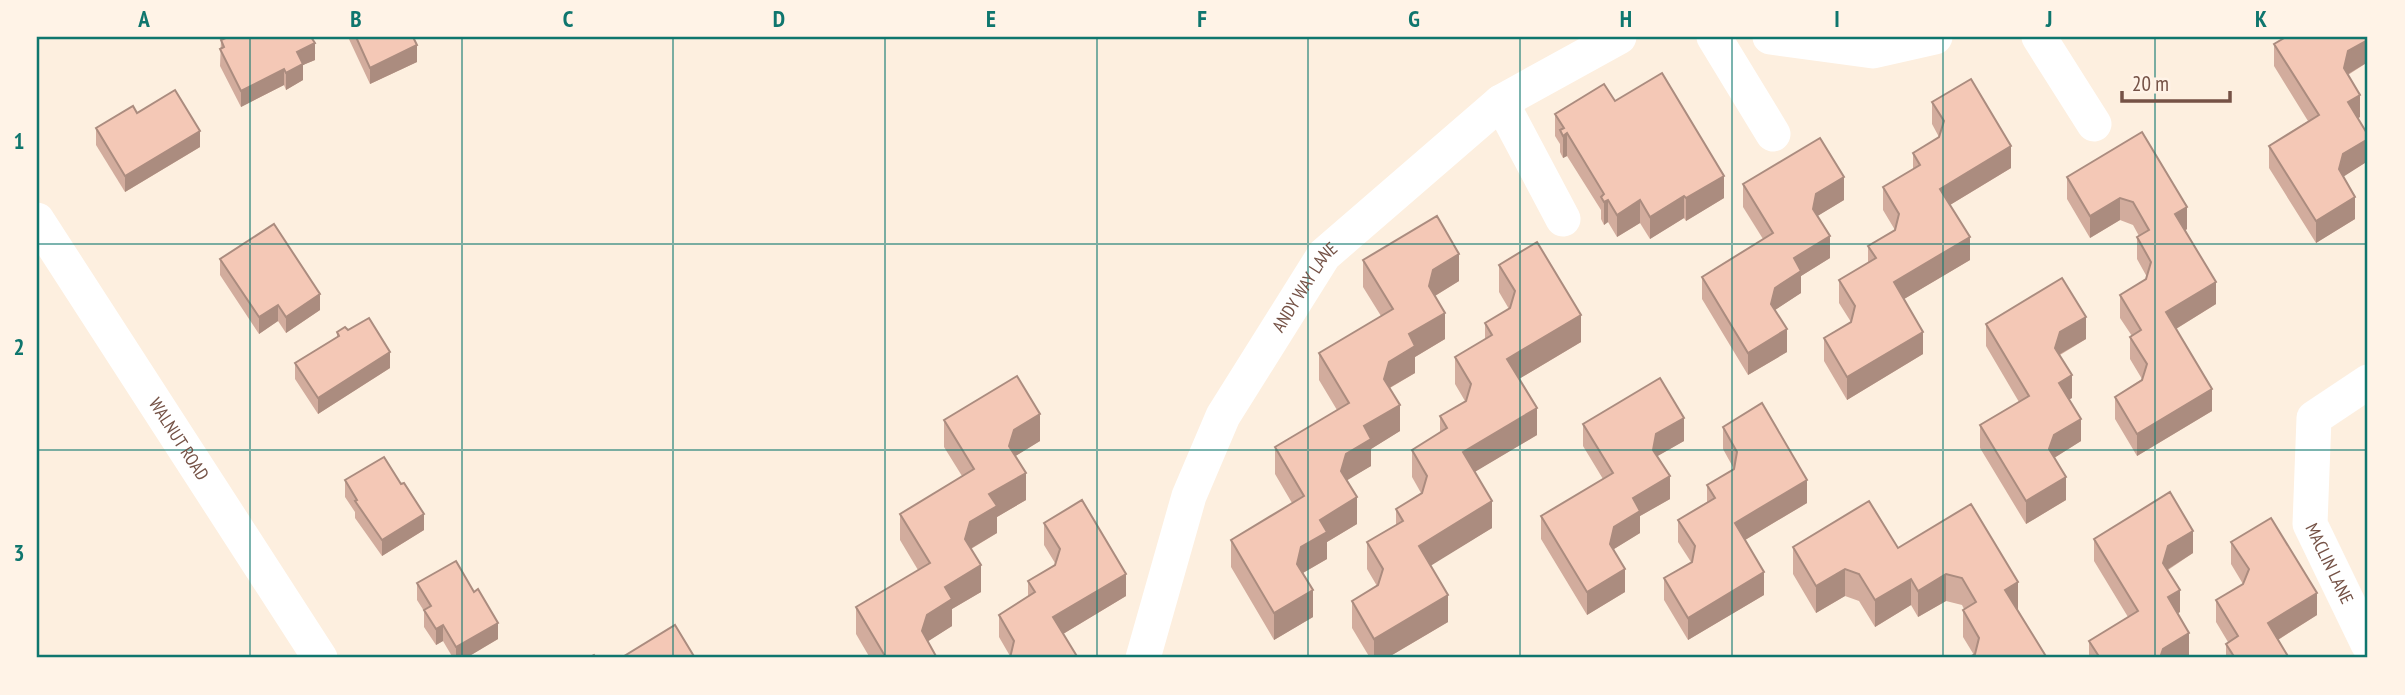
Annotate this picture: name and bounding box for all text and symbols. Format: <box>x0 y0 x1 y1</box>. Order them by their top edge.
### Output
text: A <box>137 4 150 33</box>
text: B <box>350 4 362 33</box>
text: C <box>563 4 574 33</box>
text: D <box>773 4 785 33</box>
text: E <box>986 4 996 33</box>
text: F <box>1197 4 1207 33</box>
text: G <box>1408 4 1420 33</box>
text: H <box>1620 4 1632 33</box>
text: I <box>1834 4 1840 33</box>
text: J <box>2045 4 2052 33</box>
text: K <box>2255 4 2267 33</box>
scale bar <box>2122 60 2230 104</box>
text: 20 m <box>2132 70 2169 97</box>
text: 1 <box>14 126 25 155</box>
street label: ANDY WAY LANE <box>1267 237 1342 336</box>
text: 2 <box>14 332 25 361</box>
street label: WALNUT ROAD <box>144 393 214 485</box>
street label: MACLIN LANE <box>2300 519 2359 607</box>
text: 3 <box>14 538 25 567</box>

